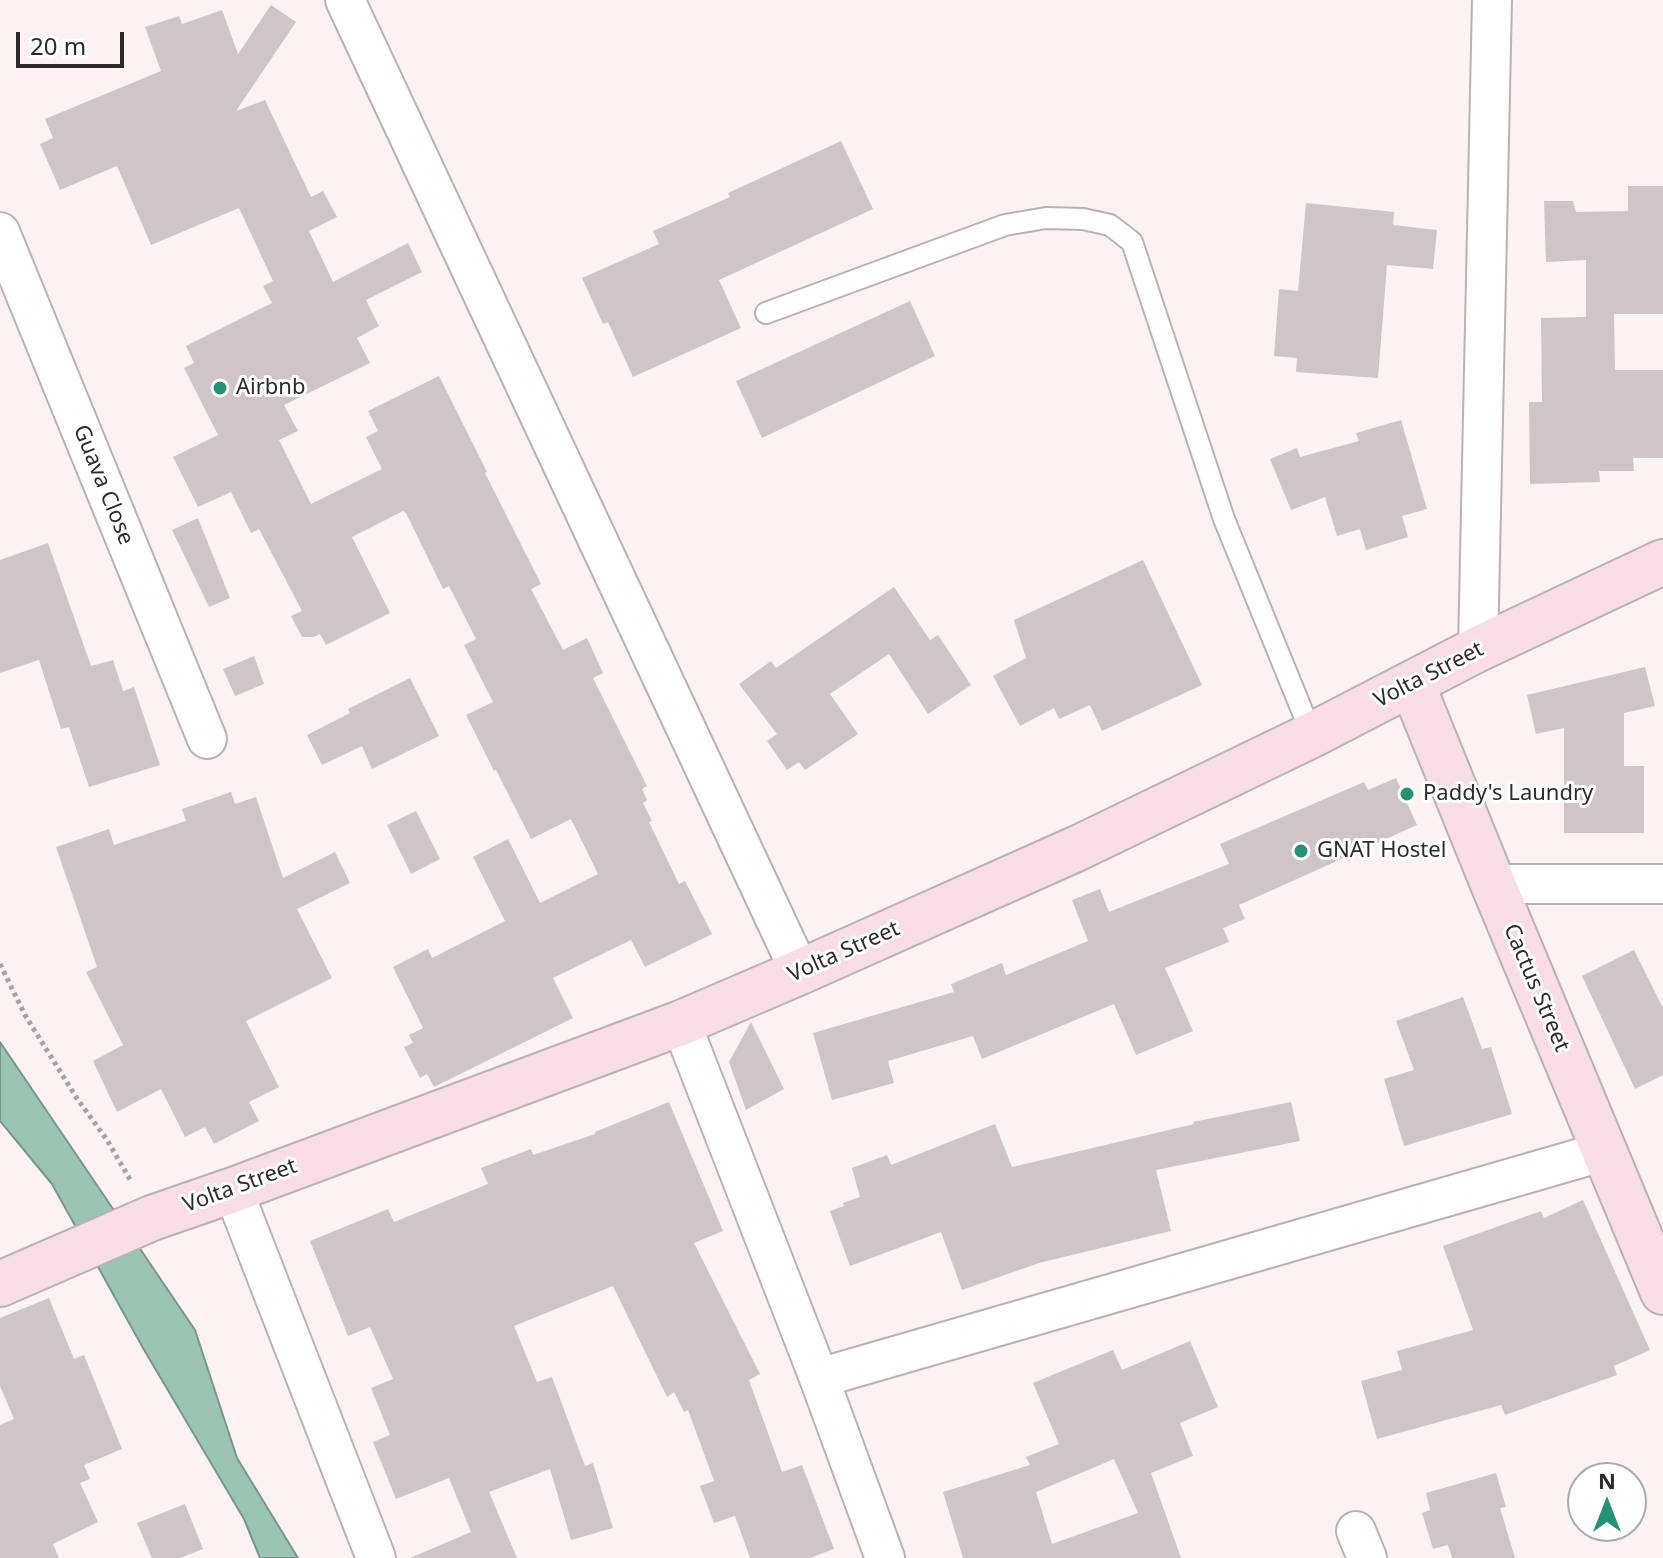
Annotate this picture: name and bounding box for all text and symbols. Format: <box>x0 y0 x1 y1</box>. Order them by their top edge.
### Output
scale bar <box>20 16 128 66</box>
text: 20 m <box>30 29 86 62</box>
place label: Airbnb <box>236 375 305 401</box>
marker: Airbnb <box>211 379 229 397</box>
street label: Guava Close <box>67 421 139 549</box>
street label: Volta Street <box>1370 636 1488 714</box>
place label: Paddy's Laundry <box>1423 781 1593 807</box>
marker: Paddy's Laundry <box>1398 785 1416 803</box>
place label: GNAT Hostel <box>1317 838 1446 864</box>
marker: GNAT Hostel <box>1292 842 1310 860</box>
street label: Volta Street <box>784 916 904 988</box>
street label: Cactus Street <box>1497 920 1575 1056</box>
street label: Volta Street <box>179 1153 301 1219</box>
north arrow <box>1567 1462 1647 1542</box>
text: N <box>1598 1465 1616 1495</box>

